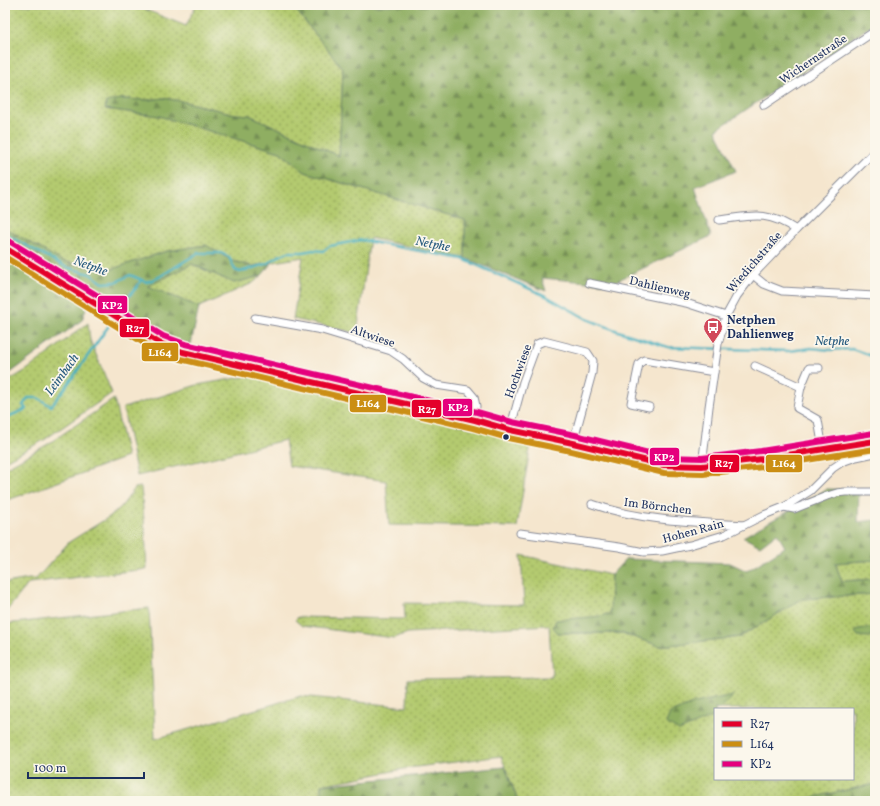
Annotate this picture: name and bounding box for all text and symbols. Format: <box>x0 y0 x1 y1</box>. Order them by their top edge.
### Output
street label: Wichernstraße <box>777 31 851 88</box>
street label: Wiedichstraße <box>724 228 786 297</box>
water label: Netphe <box>414 233 452 257</box>
water label: Netphe <box>71 252 110 281</box>
street label: Dahlienweg <box>628 273 692 303</box>
line badge: KP2 <box>97 295 128 314</box>
text: KP2 <box>102 299 123 314</box>
place label: Netphen Dahlienweg <box>727 313 794 343</box>
bus stop icon: Netphen Dahlienweg <box>702 316 724 344</box>
line badge: R27 <box>119 318 150 338</box>
text: R27 <box>126 322 144 337</box>
street label: Altwiese <box>348 322 397 352</box>
water label: Netphe <box>815 333 850 351</box>
line badge: L164 <box>141 342 179 362</box>
street label: Hochwiese <box>502 342 536 401</box>
text: L164 <box>148 346 172 361</box>
water label: Leimbach <box>41 350 84 400</box>
line badge: L164 <box>349 394 387 413</box>
text: L164 <box>356 397 380 412</box>
line badge: KP2 <box>442 398 473 417</box>
line badge: R27 <box>411 399 442 418</box>
text: KP2 <box>448 401 469 416</box>
text: R27 <box>418 403 436 418</box>
unlabelled marker <box>501 432 511 442</box>
line badge: KP2 <box>649 447 680 466</box>
text: KP2 <box>654 451 675 466</box>
line badge: R27 <box>709 454 740 473</box>
line badge: L164 <box>765 454 803 473</box>
text: R27 <box>715 457 733 472</box>
text: L164 <box>772 457 796 472</box>
street label: Im Börnchen <box>623 495 693 519</box>
street label: Hohen Rain <box>661 516 726 548</box>
legend <box>714 708 854 780</box>
text: R27 <box>750 717 770 733</box>
text: L164 <box>750 737 774 753</box>
scale bar <box>28 754 144 780</box>
text: KP2 <box>750 757 772 773</box>
text: 100 m <box>34 761 67 777</box>

